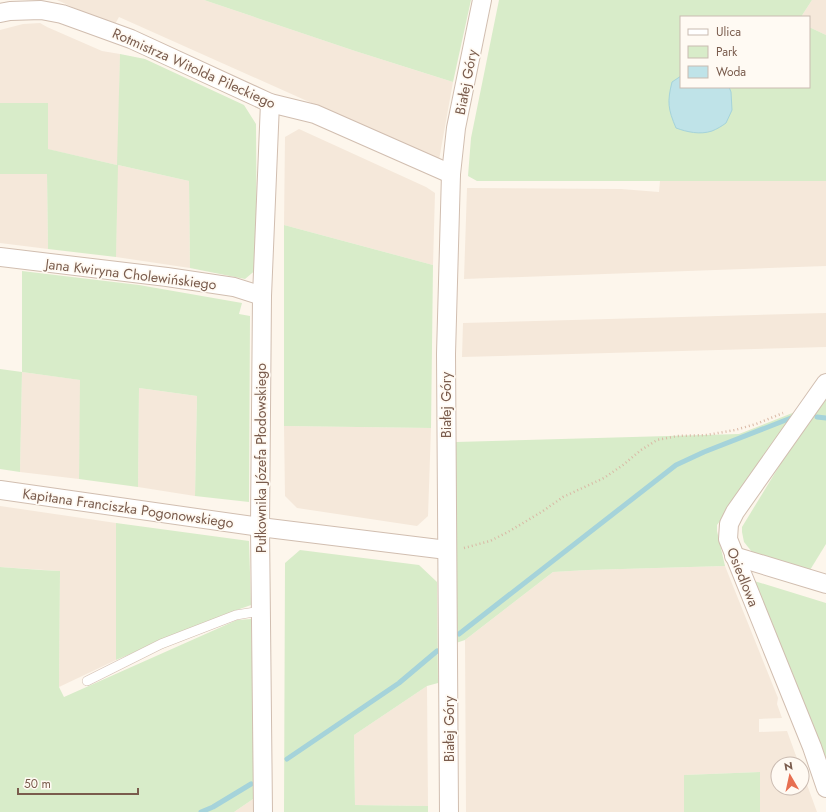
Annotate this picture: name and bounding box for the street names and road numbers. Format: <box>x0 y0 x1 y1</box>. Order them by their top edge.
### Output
street label: Rotmistrza Witolda Pileckiego <box>109 23 279 113</box>
street label: Białej Góry <box>450 47 482 116</box>
street label: Jana Kwiryna Cholewińskiego <box>42 253 218 294</box>
street label: Pułkownika Józefa Płodowskiego <box>251 363 271 553</box>
street label: Białej Góry <box>436 371 456 438</box>
street label: Kapitana Franciszka Pogonowskiego <box>21 483 235 533</box>
street label: Osiedlowa <box>722 544 764 610</box>
street label: Białej Góry <box>439 695 459 762</box>

